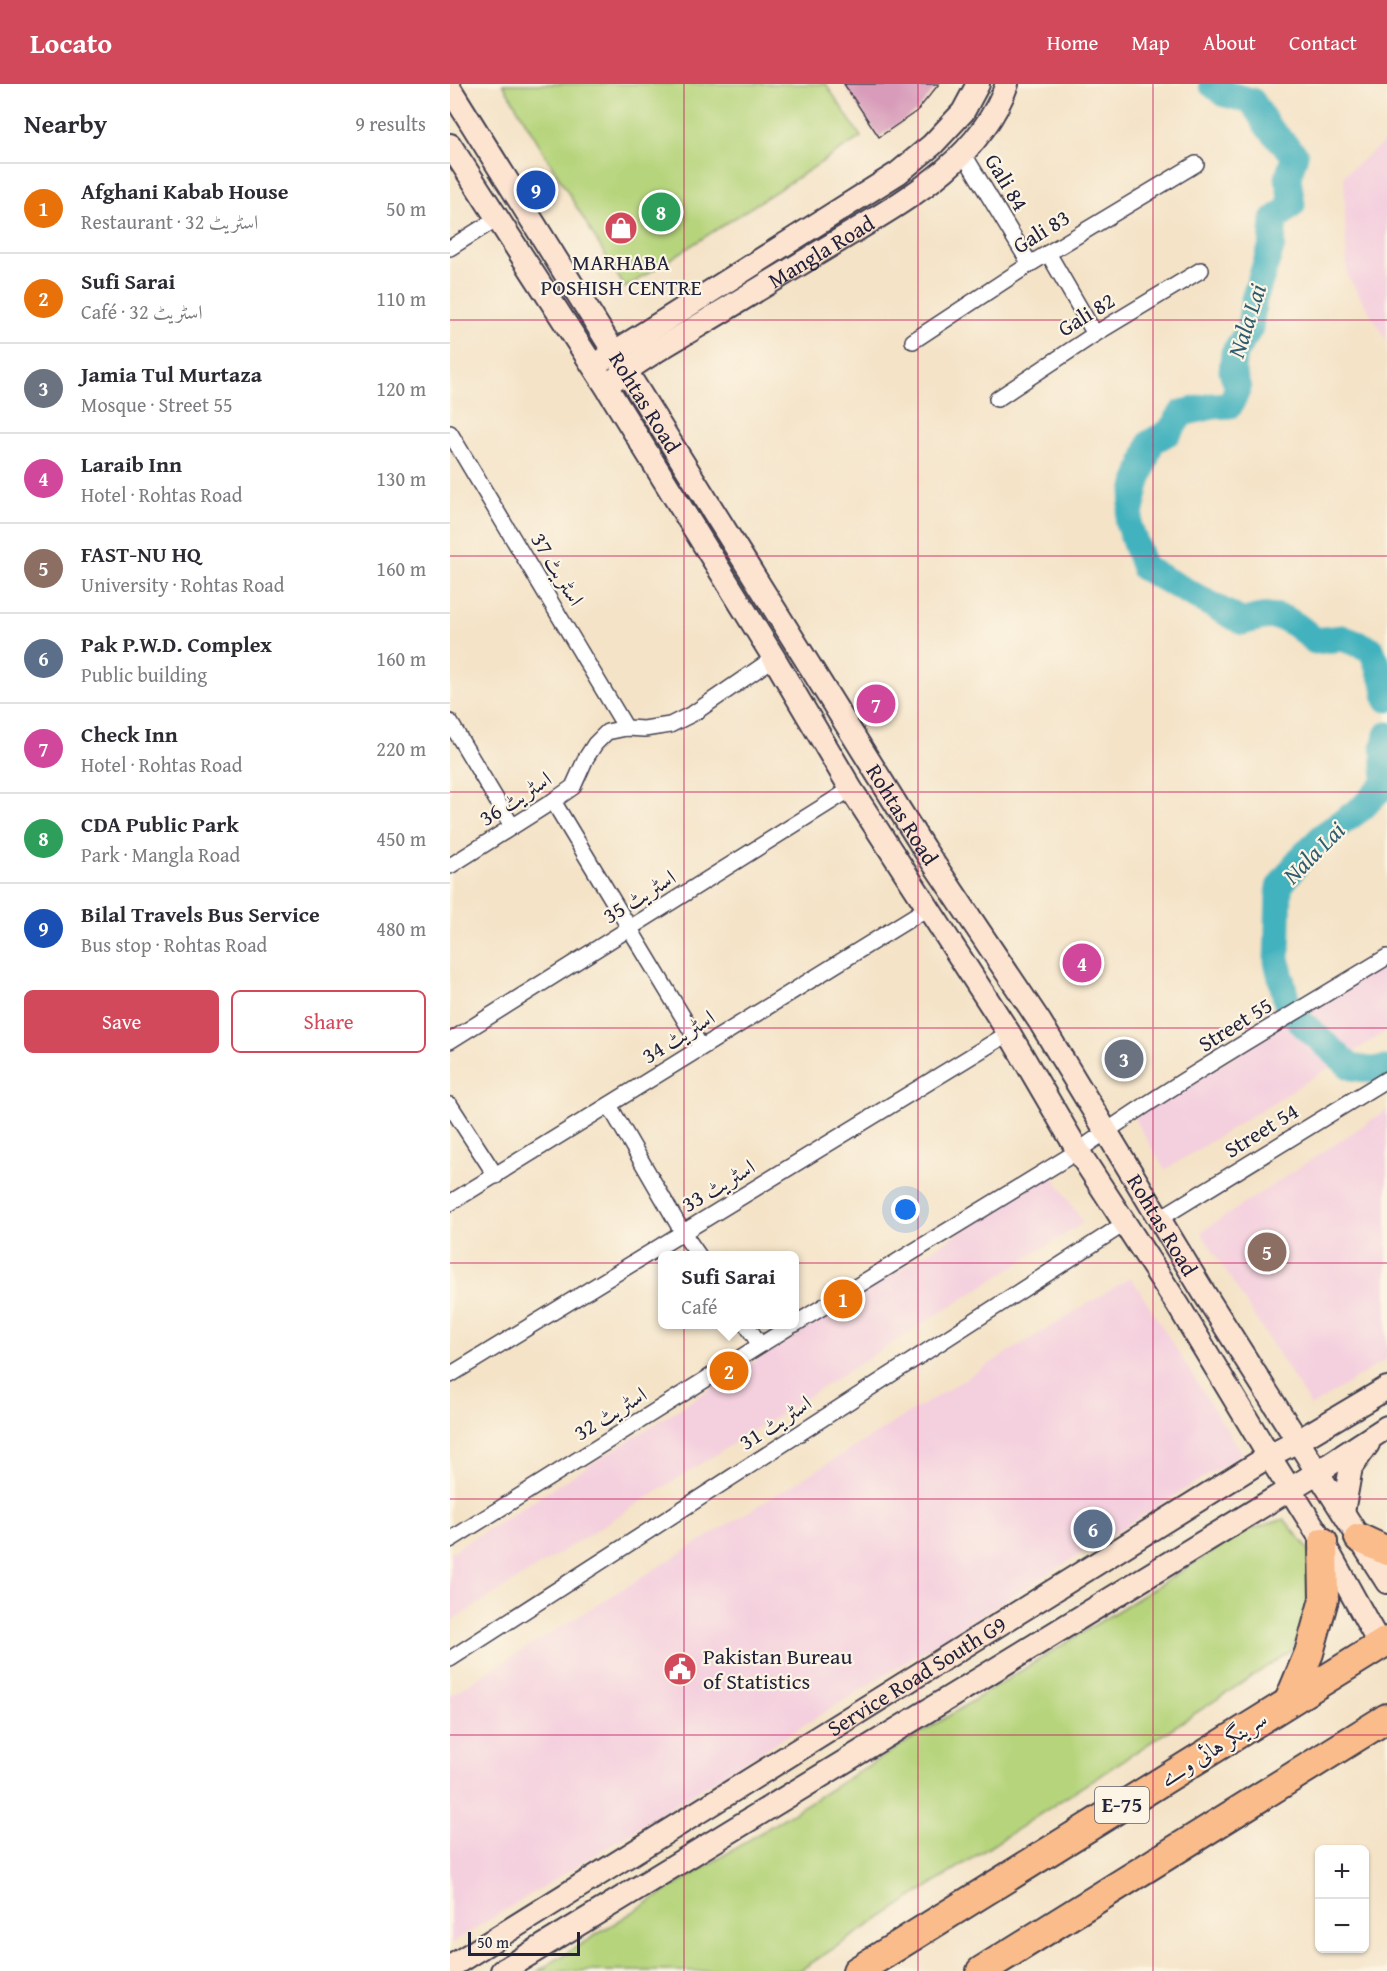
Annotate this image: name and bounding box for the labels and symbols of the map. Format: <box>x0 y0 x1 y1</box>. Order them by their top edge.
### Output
street label: Gali 84 <box>977 147 1037 217</box>
pin: 9 <box>516 168 556 212</box>
pin: 8 <box>642 190 680 234</box>
street label: Gali 83 <box>1006 201 1076 261</box>
street label: Mangla Road <box>762 207 881 296</box>
shop icon: MARHABA POSHISH CENTRE <box>603 210 639 246</box>
place label: MARHABA POSHISH CENTRE <box>540 246 702 303</box>
water label: Nala Lai <box>1218 279 1275 363</box>
street label: Gali 82 <box>1051 284 1121 344</box>
street label: Rohtas Road <box>602 345 689 459</box>
street label: اسٹریٹ 37 <box>524 526 592 612</box>
pin: 7 <box>856 682 896 726</box>
street label: Rohtas Road <box>859 758 947 872</box>
street label: اسٹریٹ 36 <box>472 763 558 833</box>
water label: Nala Lai <box>1274 814 1353 892</box>
street label: اسٹریٹ 35 <box>596 861 682 931</box>
pin: 4 <box>1062 940 1102 986</box>
street label: Street 55 <box>1192 989 1278 1059</box>
street label: اسٹریٹ 34 <box>635 1001 721 1071</box>
pin: 3 <box>1104 1036 1144 1082</box>
street label: Street 54 <box>1218 1095 1304 1165</box>
street label: اسٹریٹ 33 <box>675 1151 761 1219</box>
street label: Rohtas Road <box>1119 1168 1206 1282</box>
your location <box>891 1195 920 1224</box>
pin: 5 <box>1248 1230 1286 1274</box>
pin: 1 <box>824 1276 862 1322</box>
pin: 2 <box>710 1348 748 1394</box>
street label: اسٹریٹ 32 <box>567 1378 653 1448</box>
street label: اسٹریٹ 31 <box>732 1387 818 1457</box>
pin: 6 <box>1074 1506 1112 1552</box>
street label: Service Road South G9 <box>821 1608 1012 1744</box>
place label: Pakistan Bureau of Statistics <box>703 1640 853 1697</box>
public building icon: Pakistan Bureau of Statistics <box>662 1651 698 1687</box>
street label: سرینگر ہائی وے <box>1153 1702 1273 1794</box>
road number: E-75 <box>1095 1787 1149 1823</box>
scale bar <box>468 1929 580 1956</box>

